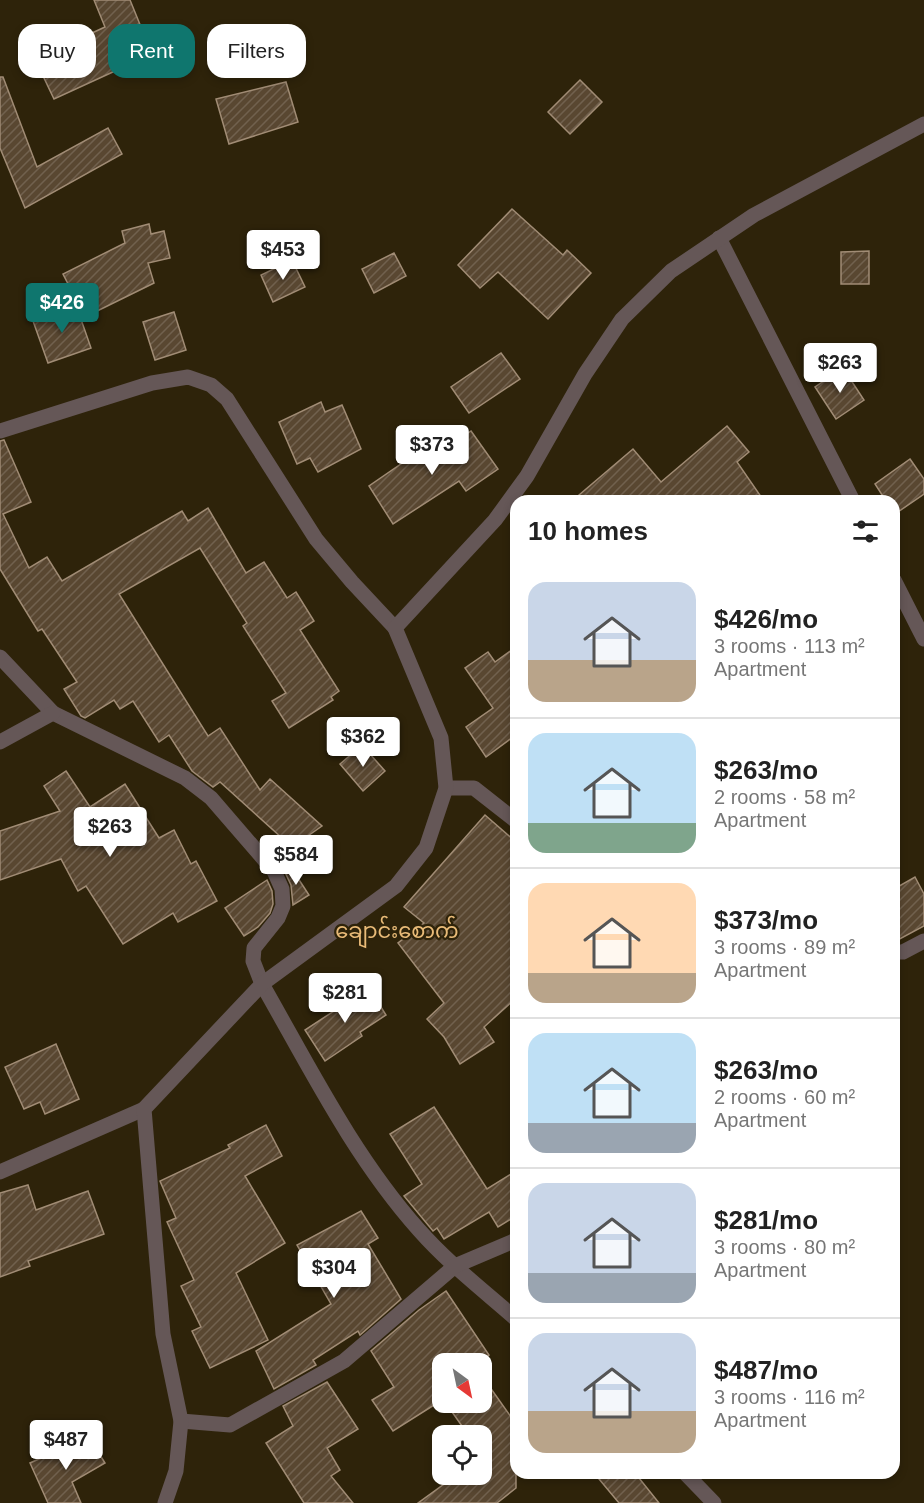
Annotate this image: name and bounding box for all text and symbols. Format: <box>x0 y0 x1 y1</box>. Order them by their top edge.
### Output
chip: Buy <box>18 24 96 78</box>
chip: Rent <box>108 24 195 78</box>
chip: Filters <box>207 24 306 78</box>
pin: $453 <box>247 230 319 281</box>
text: $453 <box>261 238 305 260</box>
pin: $426 <box>26 283 98 334</box>
text: $426 <box>40 291 84 313</box>
pin: $263 <box>804 343 876 394</box>
text: $263 <box>818 351 862 373</box>
pin: $373 <box>396 425 468 476</box>
text: $373 <box>410 433 454 455</box>
icon: filters <box>849 515 882 548</box>
text: 10 homes <box>528 516 648 546</box>
text: $426/mo <box>714 604 818 634</box>
icon: home <box>576 606 648 678</box>
text: 3 rooms · 113 m² <box>714 635 865 657</box>
text: Apartment <box>714 658 806 680</box>
pin: $362 <box>327 717 399 768</box>
text: $362 <box>341 725 385 747</box>
text: $263/mo <box>714 755 818 785</box>
icon: home <box>576 757 648 829</box>
text: 2 rooms · 58 m² <box>714 786 855 808</box>
pin: $263 <box>74 807 146 858</box>
text: Apartment <box>714 809 806 831</box>
text: $263 <box>88 815 132 837</box>
pin: $584 <box>260 835 332 886</box>
text: $584 <box>274 843 318 865</box>
text: $373/mo <box>714 905 818 935</box>
icon: home <box>576 907 648 979</box>
district label: ချောင်းစောက် <box>335 915 459 949</box>
text: 3 rooms · 89 m² <box>714 936 855 958</box>
text: Apartment <box>714 959 806 981</box>
pin: $281 <box>309 973 381 1024</box>
text: $281 <box>323 981 367 1003</box>
text: $263/mo <box>714 1055 818 1085</box>
icon: home <box>576 1057 648 1129</box>
text: 2 rooms · 60 m² <box>714 1086 855 1108</box>
text: Apartment <box>714 1109 806 1131</box>
text: $281/mo <box>714 1205 818 1235</box>
icon: home <box>576 1207 648 1279</box>
text: 3 rooms · 80 m² <box>714 1236 855 1258</box>
pin: $304 <box>298 1248 370 1299</box>
text: $304 <box>312 1256 356 1278</box>
text: Apartment <box>714 1259 806 1281</box>
north arrow <box>432 1353 492 1413</box>
map controls <box>432 1353 492 1485</box>
text: $487/mo <box>714 1355 818 1385</box>
icon: home <box>576 1357 648 1429</box>
text: 3 rooms · 116 m² <box>714 1386 865 1408</box>
text: Apartment <box>714 1409 806 1431</box>
pin: $487 <box>30 1420 102 1471</box>
button: locate <box>432 1425 492 1485</box>
text: $487 <box>44 1428 88 1450</box>

